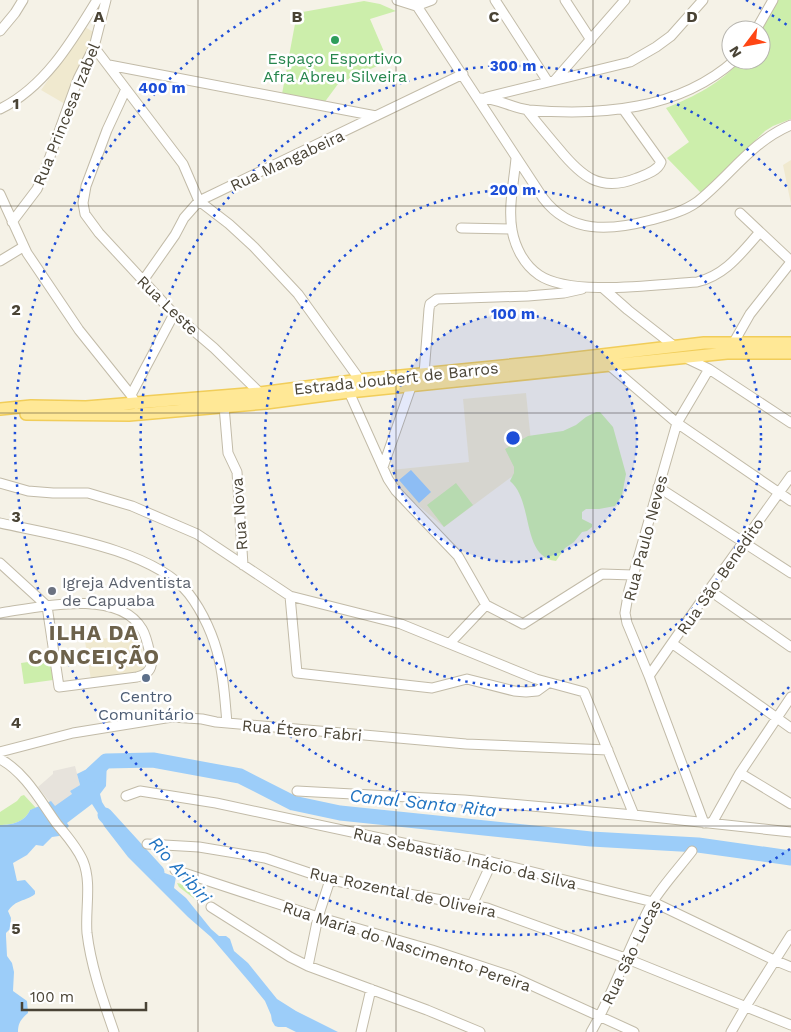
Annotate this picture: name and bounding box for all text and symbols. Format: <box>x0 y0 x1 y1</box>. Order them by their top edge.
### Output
text: A <box>94 7 105 26</box>
text: B <box>292 7 303 26</box>
text: C <box>489 7 500 26</box>
text: D <box>686 7 698 26</box>
north arrow <box>721 20 771 70</box>
marker: Espaço Esportivo Afra Abreu Silveira <box>329 34 341 46</box>
street label: Rua Princesa Izabel <box>29 40 104 188</box>
text: N <box>725 43 745 61</box>
place label: Espaço Esportivo Afra Abreu Silveira <box>263 49 407 86</box>
text: 300 m <box>490 57 536 75</box>
text: 400 m <box>138 79 186 97</box>
text: 1 <box>13 94 19 113</box>
street label: Rua Mangabeira <box>227 126 347 195</box>
text: 200 m <box>490 181 536 199</box>
street label: Rua Leste <box>133 272 202 339</box>
text: 2 <box>11 300 21 319</box>
text: 100 m <box>491 305 535 323</box>
street label: Estrada Joubert de Barros <box>293 358 499 399</box>
centre of rings <box>504 429 522 447</box>
street label: Rua Paulo Neves <box>620 473 671 603</box>
street label: Rua Nova <box>227 477 252 551</box>
text: 3 <box>11 507 21 526</box>
street label: Rua São Benedito <box>673 514 768 638</box>
place label: Igreja Adventista de Capuaba <box>62 573 191 610</box>
marker: Igreja Adventista de Capuaba <box>46 585 58 597</box>
district label: ILHA DA CONCEIÇÃO <box>28 620 160 669</box>
marker: Centro Comunitário <box>140 672 152 684</box>
place label: Centro Comunitário <box>98 687 194 724</box>
text: 4 <box>11 713 21 732</box>
street label: Rua Étero Fabri <box>241 716 363 745</box>
water label: Canal Santa Rita <box>348 784 498 821</box>
street label: Rua Sebastião Inácio da Silva <box>351 823 578 893</box>
water label: Rio Aribiri <box>145 832 217 908</box>
street label: Rua Rozental de Oliveira <box>308 863 498 922</box>
street label: Rua Maria do Nascimento Pereira <box>281 897 533 996</box>
street label: Rua São Lucas <box>598 897 665 1008</box>
text: 5 <box>11 919 21 938</box>
scale bar <box>22 980 146 1012</box>
text: 100 m <box>30 988 74 1006</box>

